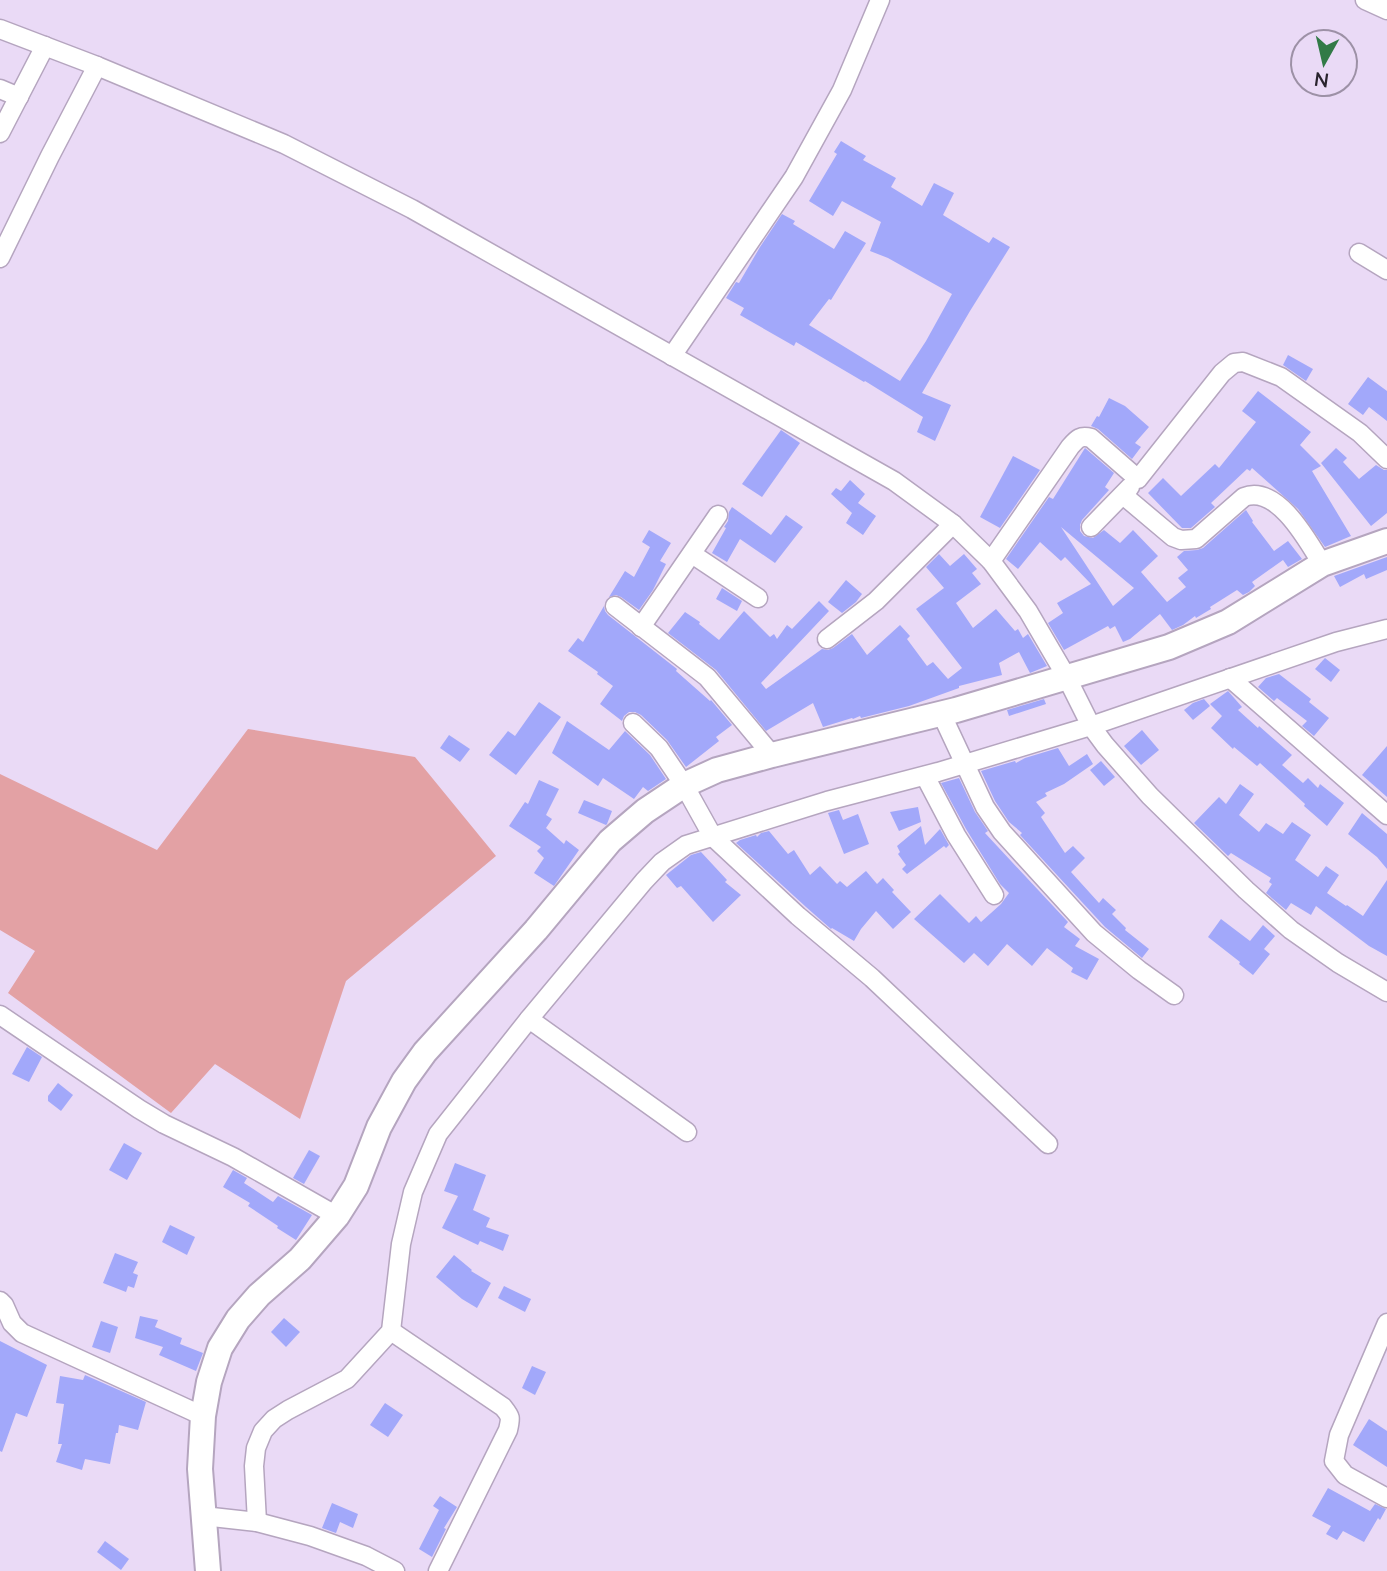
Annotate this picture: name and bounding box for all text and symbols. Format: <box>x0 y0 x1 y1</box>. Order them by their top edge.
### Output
north arrow <box>1289 28 1359 98</box>
text: N <box>1313 68 1330 93</box>

